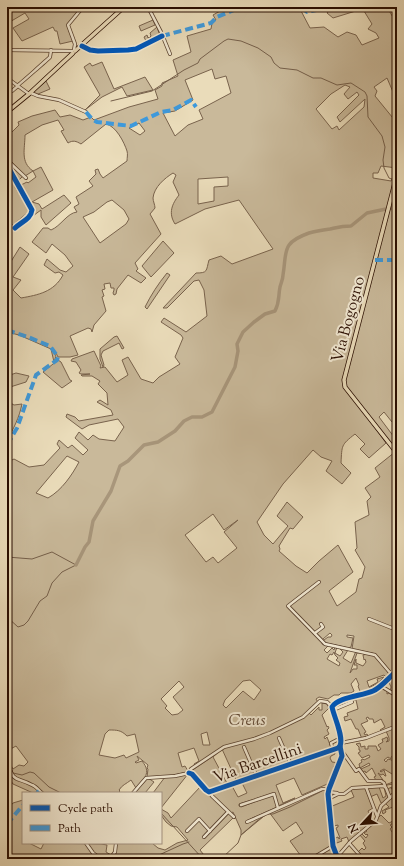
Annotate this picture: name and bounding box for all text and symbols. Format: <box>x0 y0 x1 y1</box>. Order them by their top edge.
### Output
street label: Via Bogogno <box>327 274 372 365</box>
park label: Creus <box>228 710 266 733</box>
street label: Via Barcellini <box>210 738 306 790</box>
legend <box>22 792 162 844</box>
text: Cycle path <box>58 800 113 818</box>
north arrow <box>342 804 382 844</box>
text: Path <box>58 820 81 838</box>
text: N <box>345 820 363 836</box>

